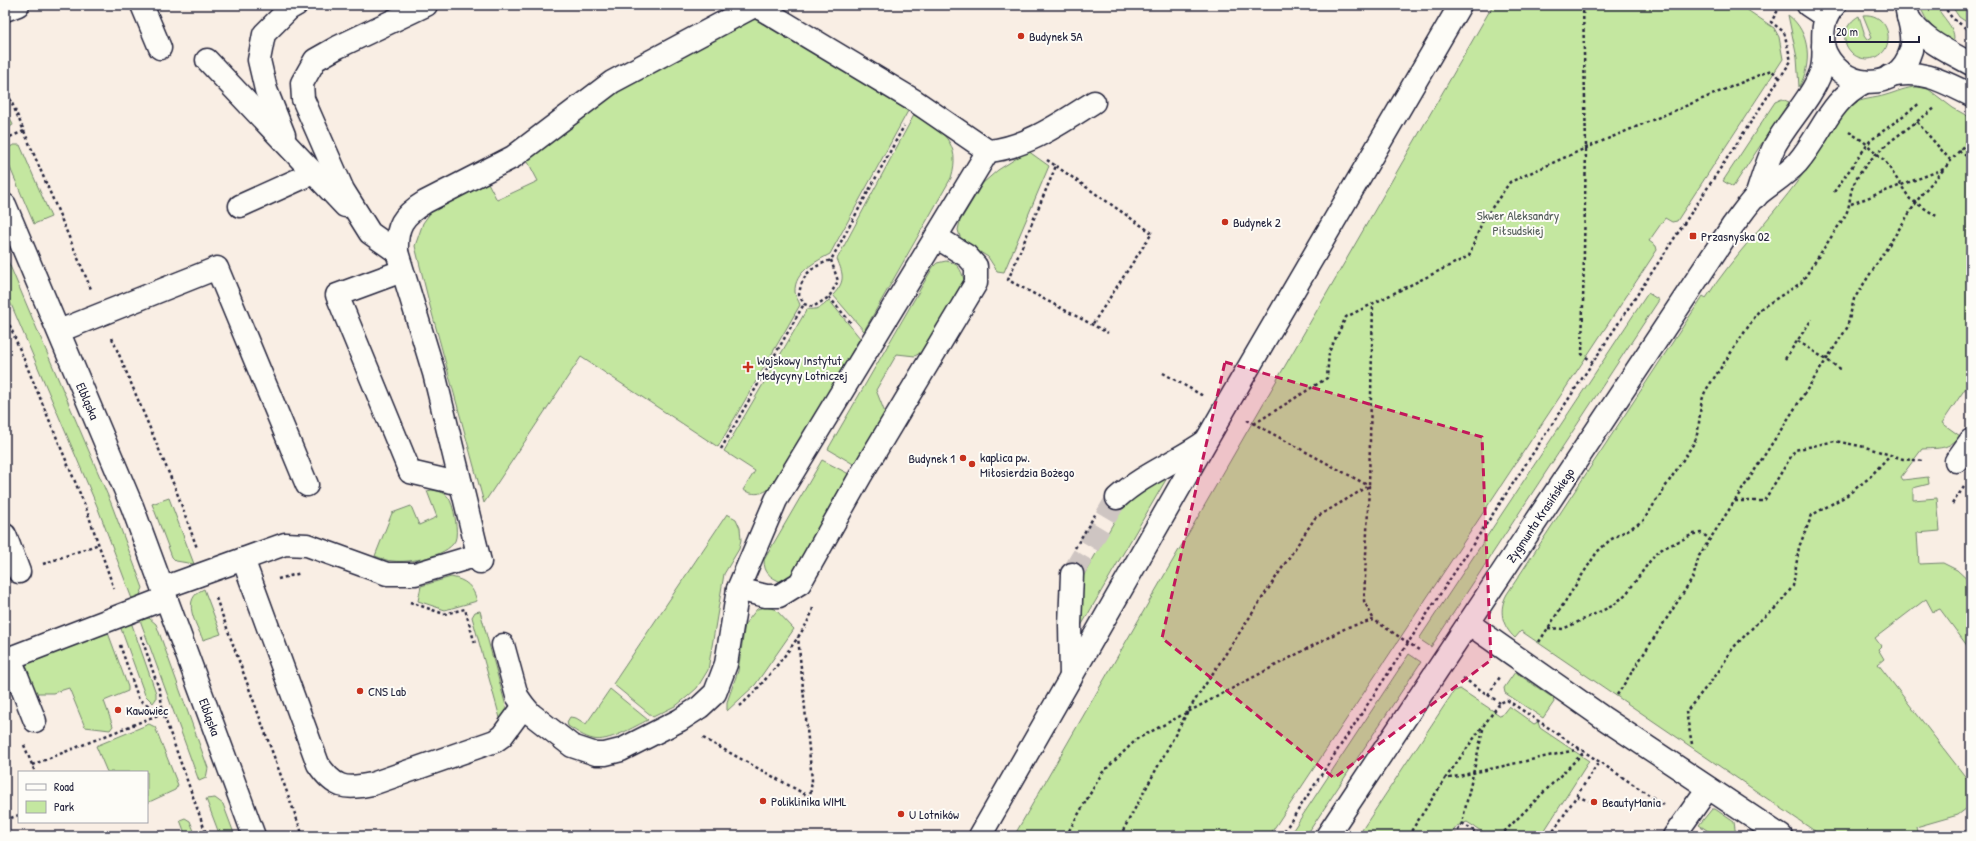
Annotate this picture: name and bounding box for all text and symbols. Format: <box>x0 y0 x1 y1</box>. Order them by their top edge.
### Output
scale bar <box>1830 18 1919 44</box>
text: 20 m <box>1836 23 1858 40</box>
place label: Budynek 5A <box>1029 27 1083 45</box>
marker: Budynek 5A <box>1016 31 1026 41</box>
park label: Skwer Aleksandry Piłsudskiej <box>1477 206 1560 239</box>
place label: Budynek 2 <box>1233 213 1281 231</box>
marker: Budynek 2 <box>1220 217 1230 227</box>
place label: Przasnyska 02 <box>1701 227 1770 245</box>
marker: Przasnyska 02 <box>1688 231 1698 241</box>
place label: Wojskowy Instytut Medycyny Lotniczej <box>757 351 848 384</box>
marker: Wojskowy Instytut Medycyny Lotniczej <box>742 361 754 373</box>
street label: Elbląska <box>72 380 104 422</box>
place label: kaplica pw. Miłosierdzia Bożego <box>980 448 1074 481</box>
place label: Budynek 1 <box>908 449 955 467</box>
marker: Budynek 1 <box>958 453 968 463</box>
marker: kaplica pw. Miłosierdzia Bożego <box>967 459 977 469</box>
street label: Zygmunta Krasińskiego <box>1502 464 1578 566</box>
place label: CNS Lab <box>368 682 406 700</box>
marker: CNS Lab <box>355 686 365 696</box>
street label: Elbląska <box>195 696 225 738</box>
place label: Kawowiec <box>126 701 168 719</box>
marker: Kawowiec <box>113 705 123 715</box>
legend <box>18 771 148 823</box>
text: Road <box>54 778 74 795</box>
place label: Poliklinika WIML <box>771 792 847 810</box>
place label: BeautyMania <box>1602 793 1661 811</box>
marker: Poliklinika WIML <box>758 796 768 806</box>
marker: BeautyMania <box>1589 797 1599 807</box>
text: Park <box>54 798 74 815</box>
place label: U Lotników <box>909 805 959 823</box>
marker: U Lotników <box>896 809 906 819</box>

